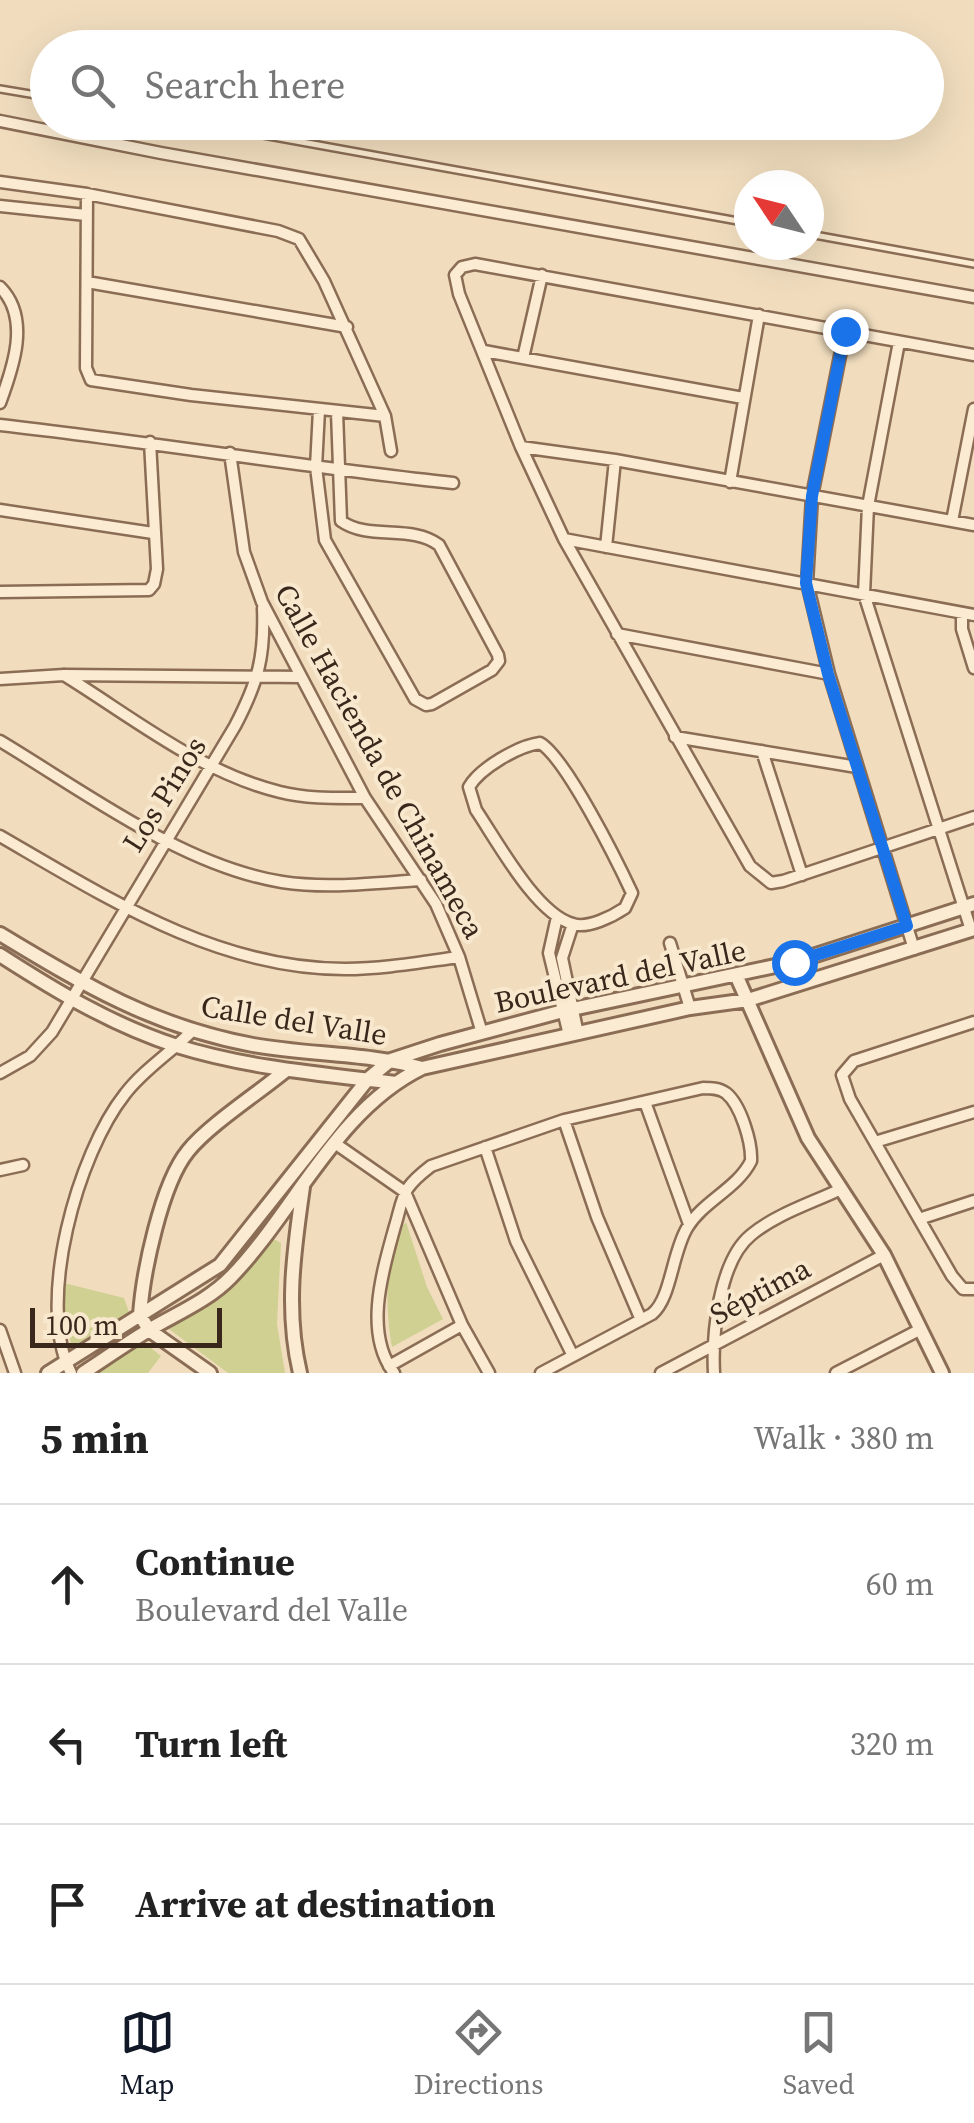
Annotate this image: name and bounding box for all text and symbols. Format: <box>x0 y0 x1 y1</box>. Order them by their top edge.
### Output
search box <box>30 30 944 140</box>
icon: search <box>65 58 120 113</box>
text: Search here <box>145 59 345 111</box>
north arrow <box>734 170 824 260</box>
route end <box>823 309 869 355</box>
street label: Calle Hacienda de Chinameca <box>265 576 495 946</box>
street label: Los Pinos <box>112 728 216 860</box>
street label: Boulevard del Valle <box>491 929 749 1023</box>
route start <box>772 940 818 986</box>
street label: Calle del Valle <box>198 985 390 1055</box>
street label: Séptima <box>702 1247 818 1335</box>
scale bar <box>30 1303 222 1348</box>
text: 100 m <box>45 1306 119 1344</box>
text: 5 min <box>40 1409 149 1467</box>
text: Walk · 380 m <box>753 1416 934 1460</box>
text: Continue <box>135 1536 295 1588</box>
icon: ahead <box>40 1557 95 1612</box>
text: 60 m <box>866 1562 934 1606</box>
text: Boulevard del Valle <box>135 1588 408 1632</box>
icon: left <box>40 1717 95 1772</box>
text: Turn left <box>135 1718 287 1770</box>
text: 320 m <box>850 1722 934 1766</box>
icon: arrive <box>40 1877 95 1932</box>
text: Arrive at destination <box>135 1878 496 1930</box>
tab: Map <box>120 2005 175 2103</box>
tab: Directions <box>414 2005 543 2103</box>
tab: Saved <box>783 2005 854 2103</box>

